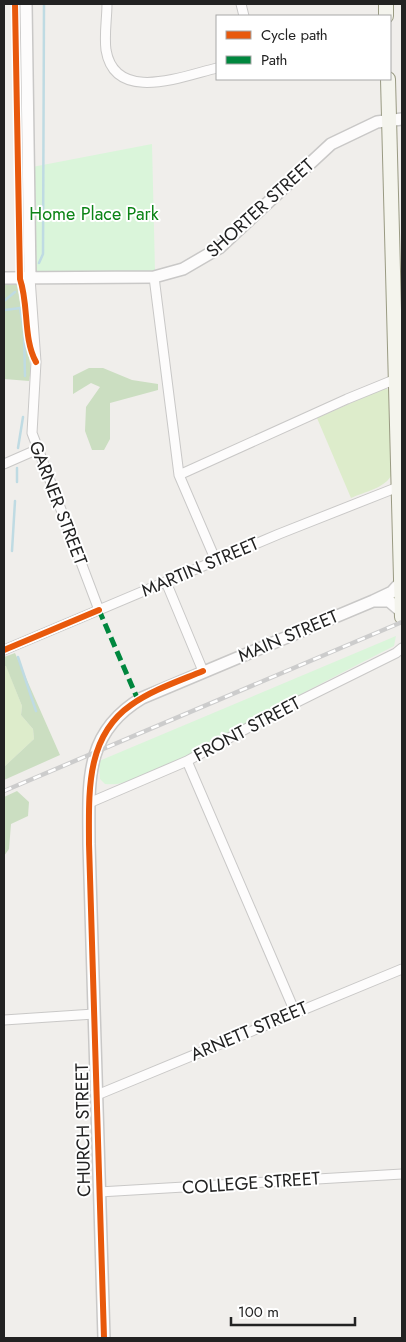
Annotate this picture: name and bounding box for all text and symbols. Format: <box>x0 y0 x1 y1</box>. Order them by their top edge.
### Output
legend <box>216 15 391 80</box>
text: Cycle path <box>261 24 328 46</box>
text: Path <box>261 49 287 71</box>
street label: SHORTER STREET <box>200 152 320 264</box>
park label: Home Place Park <box>29 201 159 227</box>
street label: GARNER STREET <box>22 437 94 569</box>
street label: MARTIN STREET <box>137 530 263 603</box>
street label: MAIN STREET <box>234 603 343 669</box>
street label: FRONT STREET <box>189 690 306 768</box>
street label: ARNETT STREET <box>186 994 312 1067</box>
street label: CHURCH STREET <box>69 1062 97 1197</box>
street label: COLLEGE STREET <box>181 1165 322 1201</box>
scale bar <box>231 1294 355 1326</box>
text: 100 m <box>238 1301 279 1323</box>

